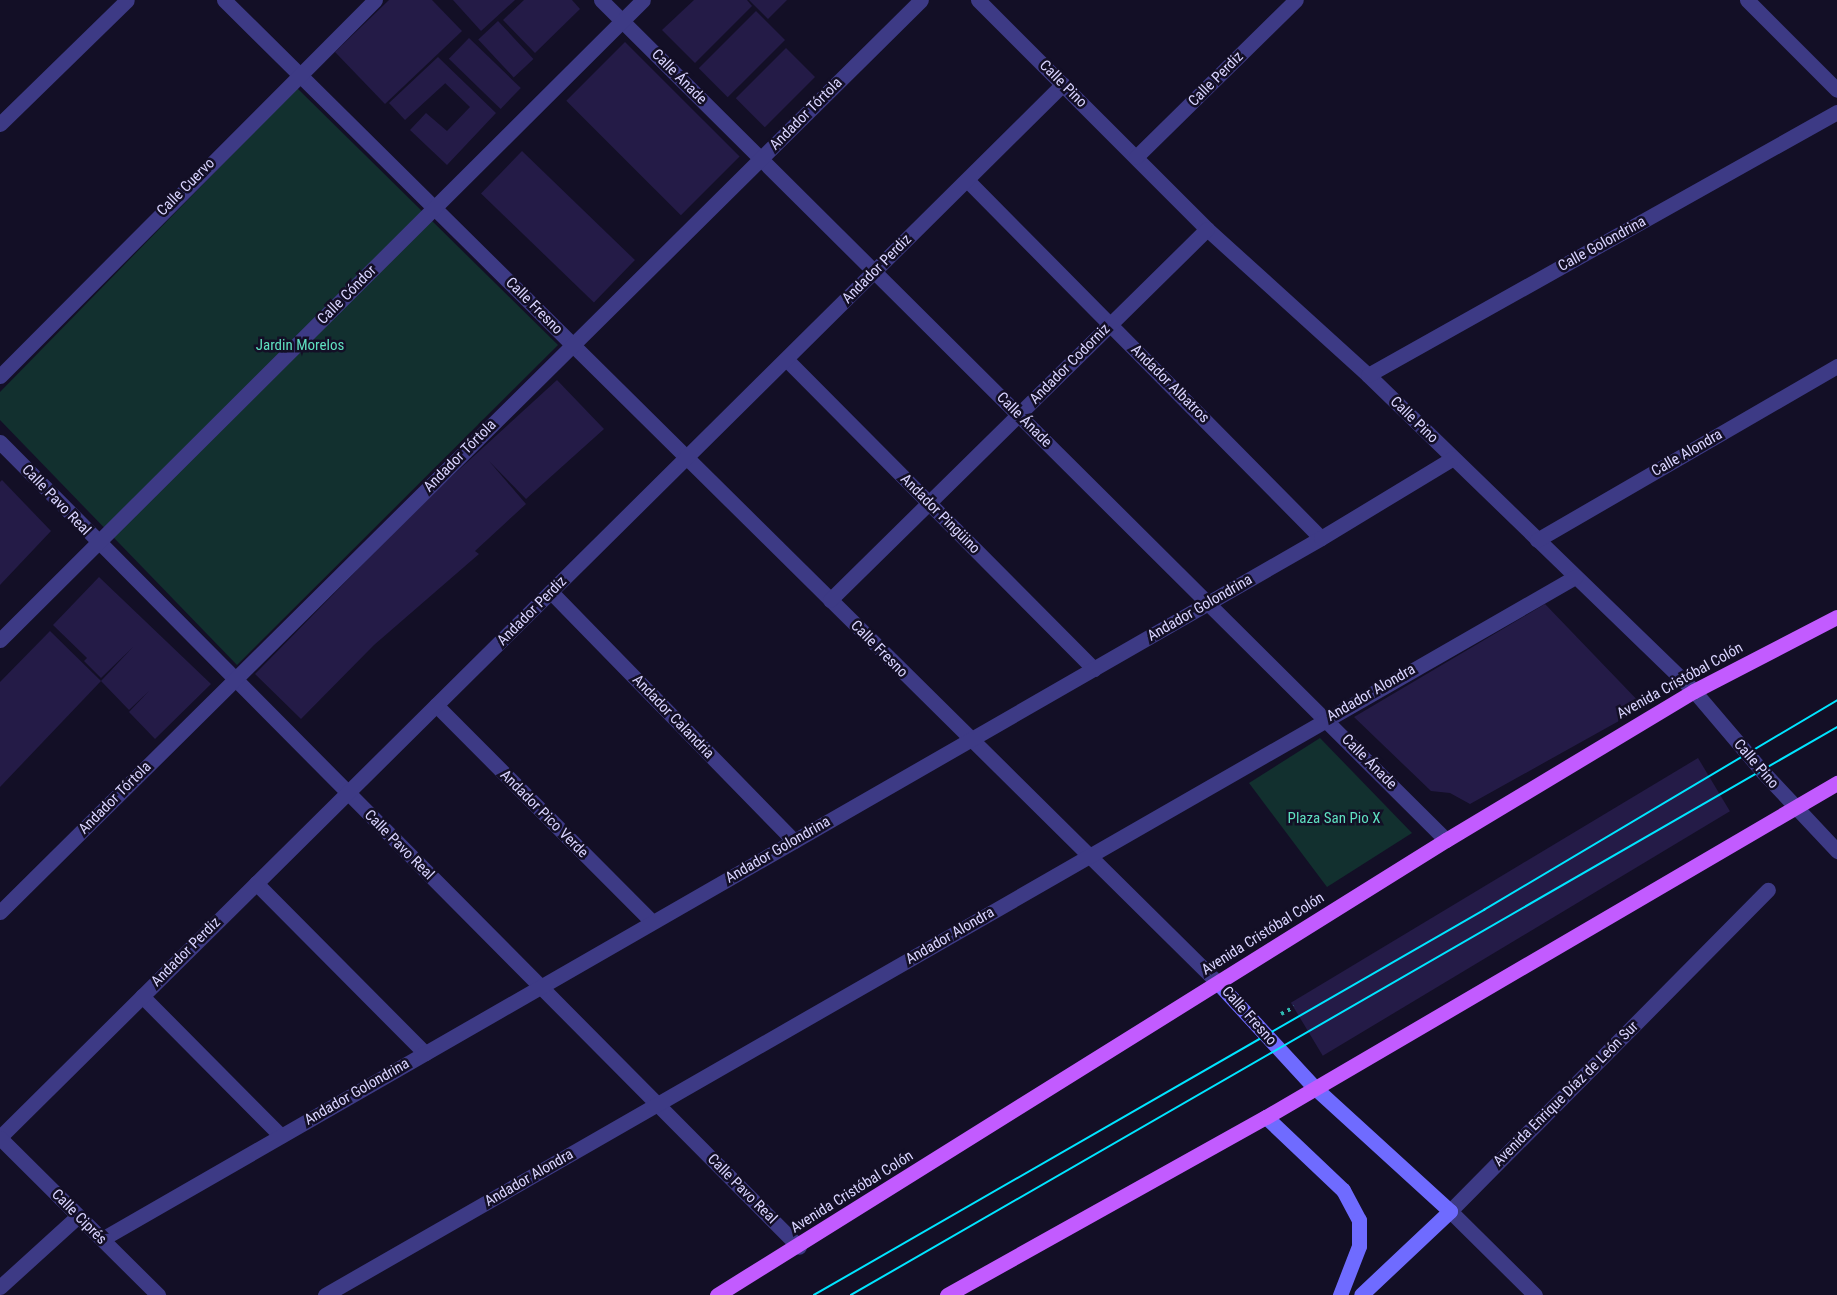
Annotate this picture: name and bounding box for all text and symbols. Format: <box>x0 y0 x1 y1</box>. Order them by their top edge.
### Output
street label: Calle Ánade <box>648 46 710 108</box>
street label: Calle Perdiz <box>1185 48 1247 110</box>
street label: Calle Pino <box>1036 57 1090 111</box>
street label: Andador Tórtola <box>766 74 846 154</box>
street label: Calle Cuervo <box>153 154 219 220</box>
street label: Calle Golondrina <box>1555 212 1649 276</box>
street label: Andador Perdiz <box>839 231 915 307</box>
street label: Calle Cóndor <box>314 262 380 328</box>
street label: Calle Fresno <box>502 274 566 338</box>
street label: Andador Codorniz <box>1026 320 1114 408</box>
park label: Jardin Morelos <box>256 337 344 355</box>
street label: Andador Albatros <box>1127 341 1213 427</box>
street label: Calle Ánade <box>993 389 1055 451</box>
street label: Calle Pino <box>1386 393 1442 447</box>
street label: Andador Tórtola <box>420 416 500 496</box>
street label: Calle Alondra <box>1648 425 1726 481</box>
street label: Calle Pavo Real <box>18 461 94 539</box>
street label: Andador Pingüino <box>896 470 984 558</box>
street label: Andador Golondrina <box>1144 571 1256 645</box>
street label: Andador Perdiz <box>494 573 570 649</box>
street label: Calle Fresno <box>847 617 911 681</box>
street label: Avenida Cristóbal Colón <box>1614 639 1746 723</box>
street label: Andador Alondra <box>1323 660 1419 726</box>
street label: Andador Calandria <box>628 671 718 763</box>
street label: Calle Ánade <box>1338 731 1400 793</box>
street label: Calle Pino <box>1730 736 1782 792</box>
street label: Andador Tórtola <box>75 758 155 838</box>
street label: Andador Pico Verde <box>496 766 592 862</box>
street label: Calle Pavo Real <box>360 806 438 884</box>
park label: Plaza San Pio X <box>1288 810 1380 828</box>
street label: Andador Golondrina <box>722 813 834 887</box>
street label: Avenida Cristóbal Colón <box>1198 889 1328 979</box>
street label: Andador Alondra <box>902 903 998 969</box>
street label: Andador Perdiz <box>148 914 224 990</box>
street label: Calle Fresno <box>1218 983 1280 1049</box>
street label: Avenida Enrique Díaz de León Sur <box>1490 1018 1642 1170</box>
street label: Andador Golondrina <box>301 1055 413 1129</box>
street label: Andador Alondra <box>481 1145 577 1211</box>
street label: Avenida Cristóbal Colón <box>787 1147 917 1237</box>
street label: Calle Pavo Real <box>703 1150 781 1228</box>
street label: Calle Ciprés <box>48 1186 110 1248</box>

